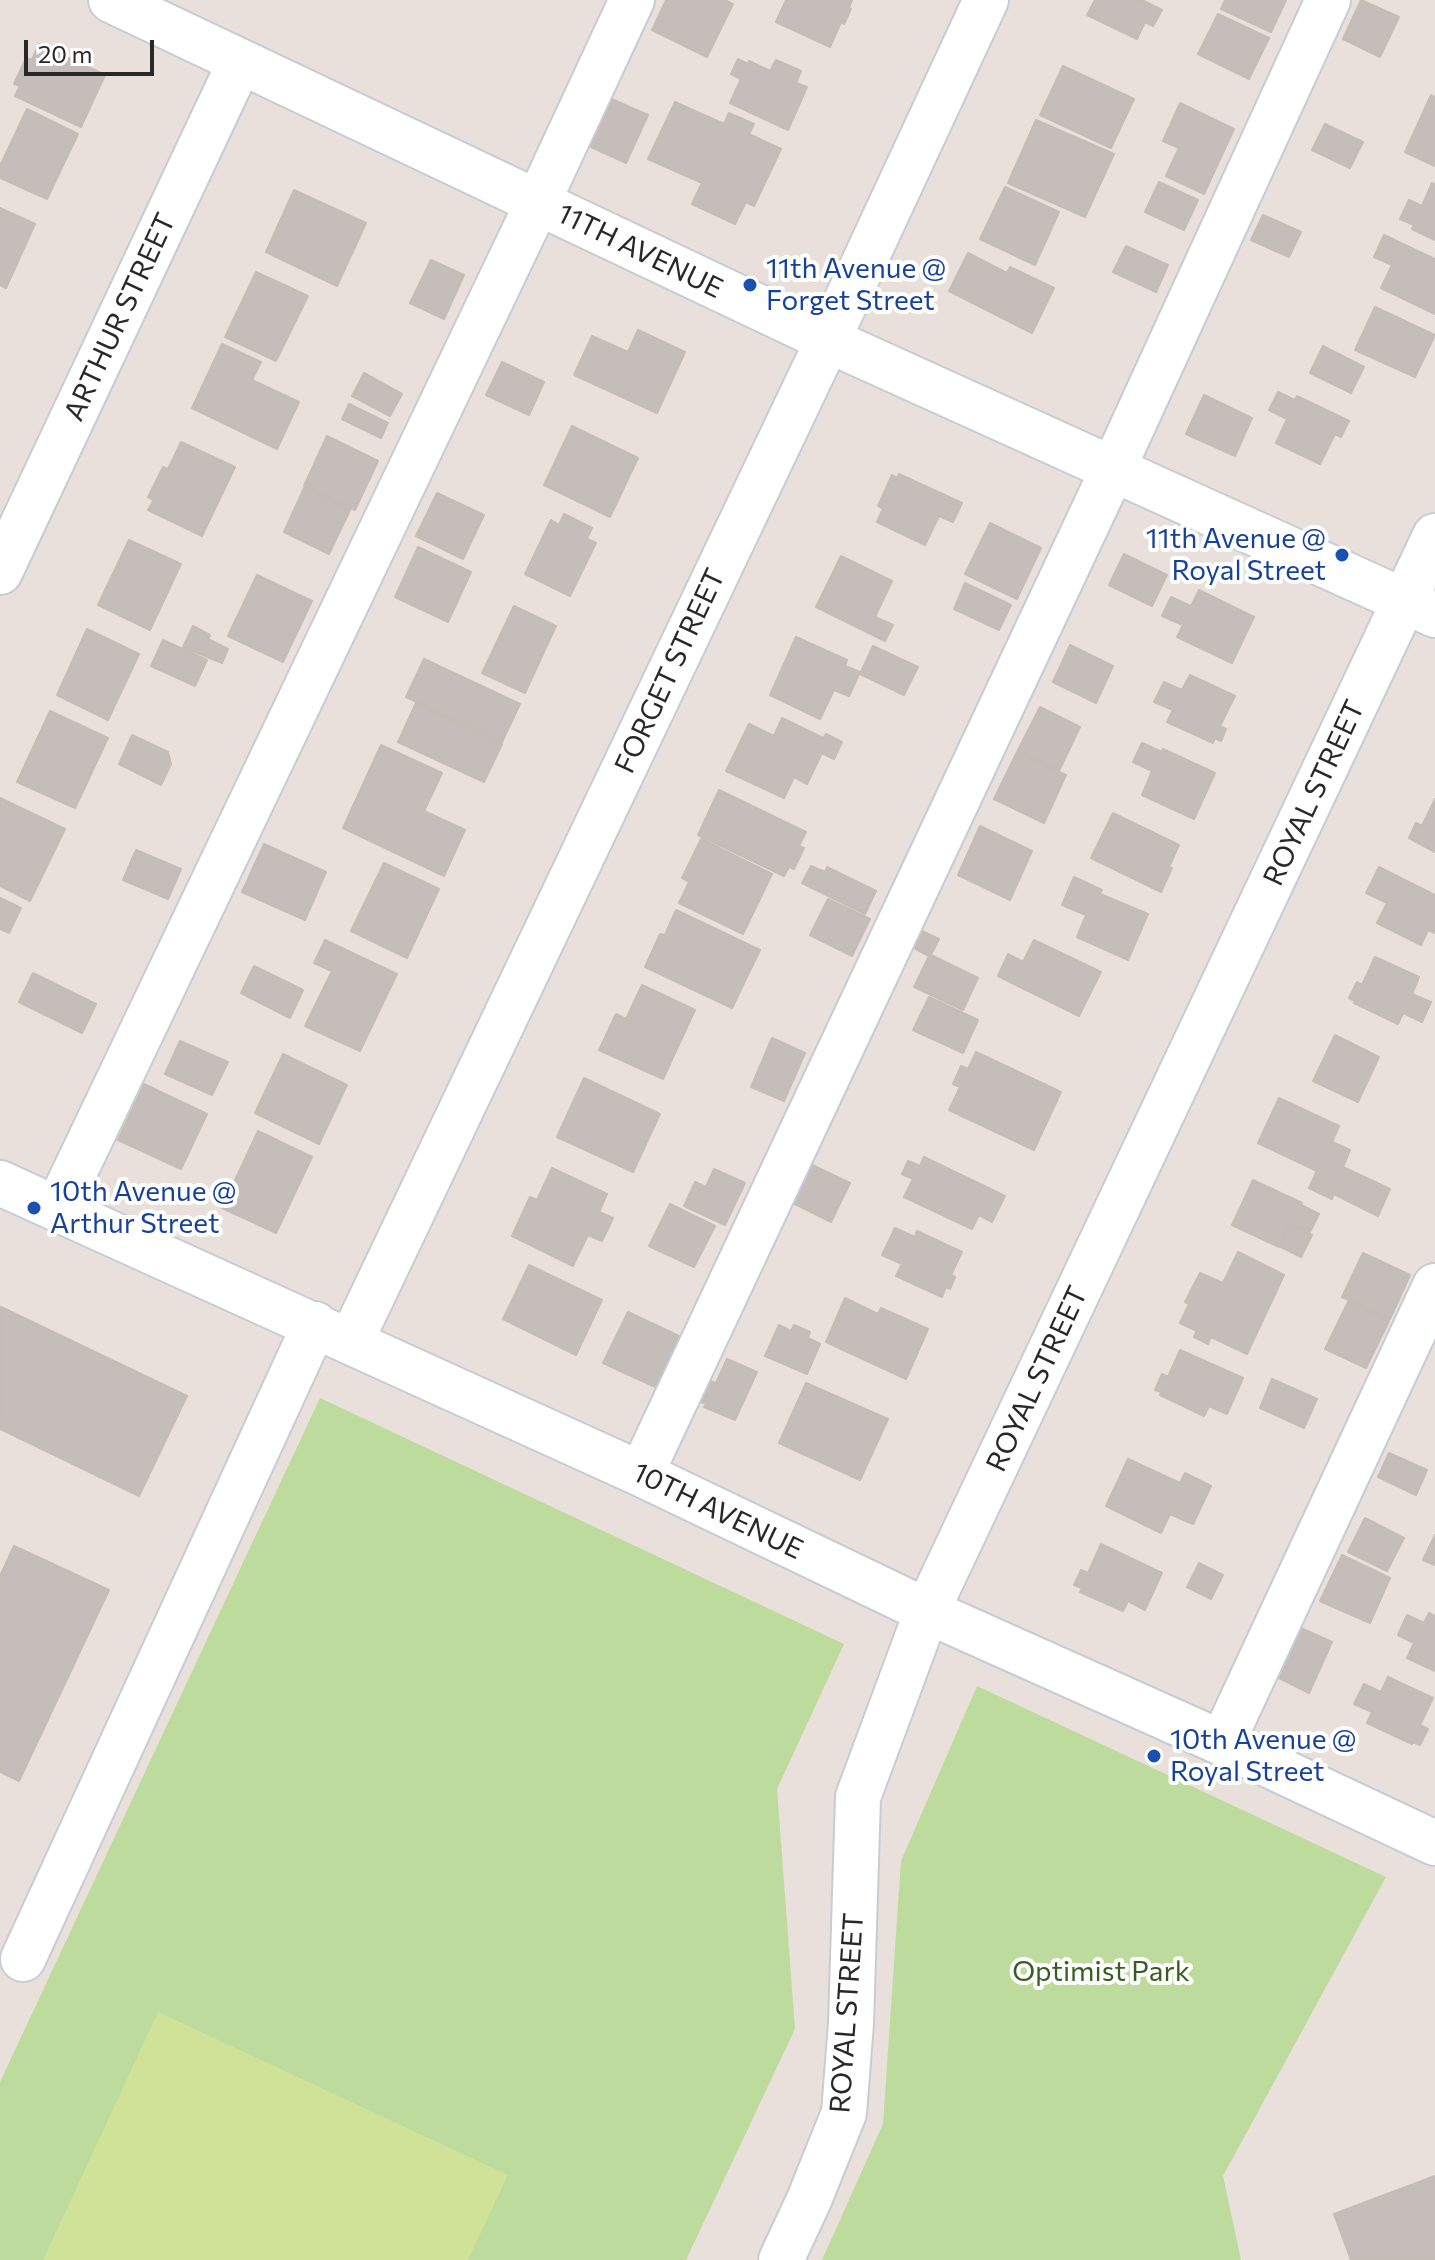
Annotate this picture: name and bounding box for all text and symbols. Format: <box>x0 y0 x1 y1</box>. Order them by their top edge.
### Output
scale bar <box>28 24 158 74</box>
text: 20 m <box>38 39 92 68</box>
street label: 11TH AVENUE <box>552 197 728 305</box>
street label: ARTHUR STREET <box>57 208 183 426</box>
place label: 11th Avenue @ Forget Street <box>766 252 946 318</box>
marker: 11th Avenue @ Forget Street <box>741 276 759 294</box>
place label: 11th Avenue @ Royal Street <box>1146 522 1326 588</box>
marker: 11th Avenue @ Royal Street <box>1333 546 1351 564</box>
street label: FORGET STREET <box>608 563 732 779</box>
street label: ROYAL STREET <box>1256 695 1372 891</box>
place label: 10th Avenue @ Arthur Street <box>50 1175 237 1241</box>
marker: 10th Avenue @ Arthur Street <box>25 1199 43 1217</box>
street label: ROYAL STREET <box>979 1281 1095 1477</box>
street label: 10TH AVENUE <box>628 1455 808 1567</box>
place label: 10th Avenue @ Royal Street <box>1170 1723 1357 1789</box>
marker: 10th Avenue @ Royal Street <box>1145 1747 1163 1765</box>
street label: ROYAL STREET <box>823 1912 871 2114</box>
park label: Optimist Park <box>1012 1955 1190 1989</box>

